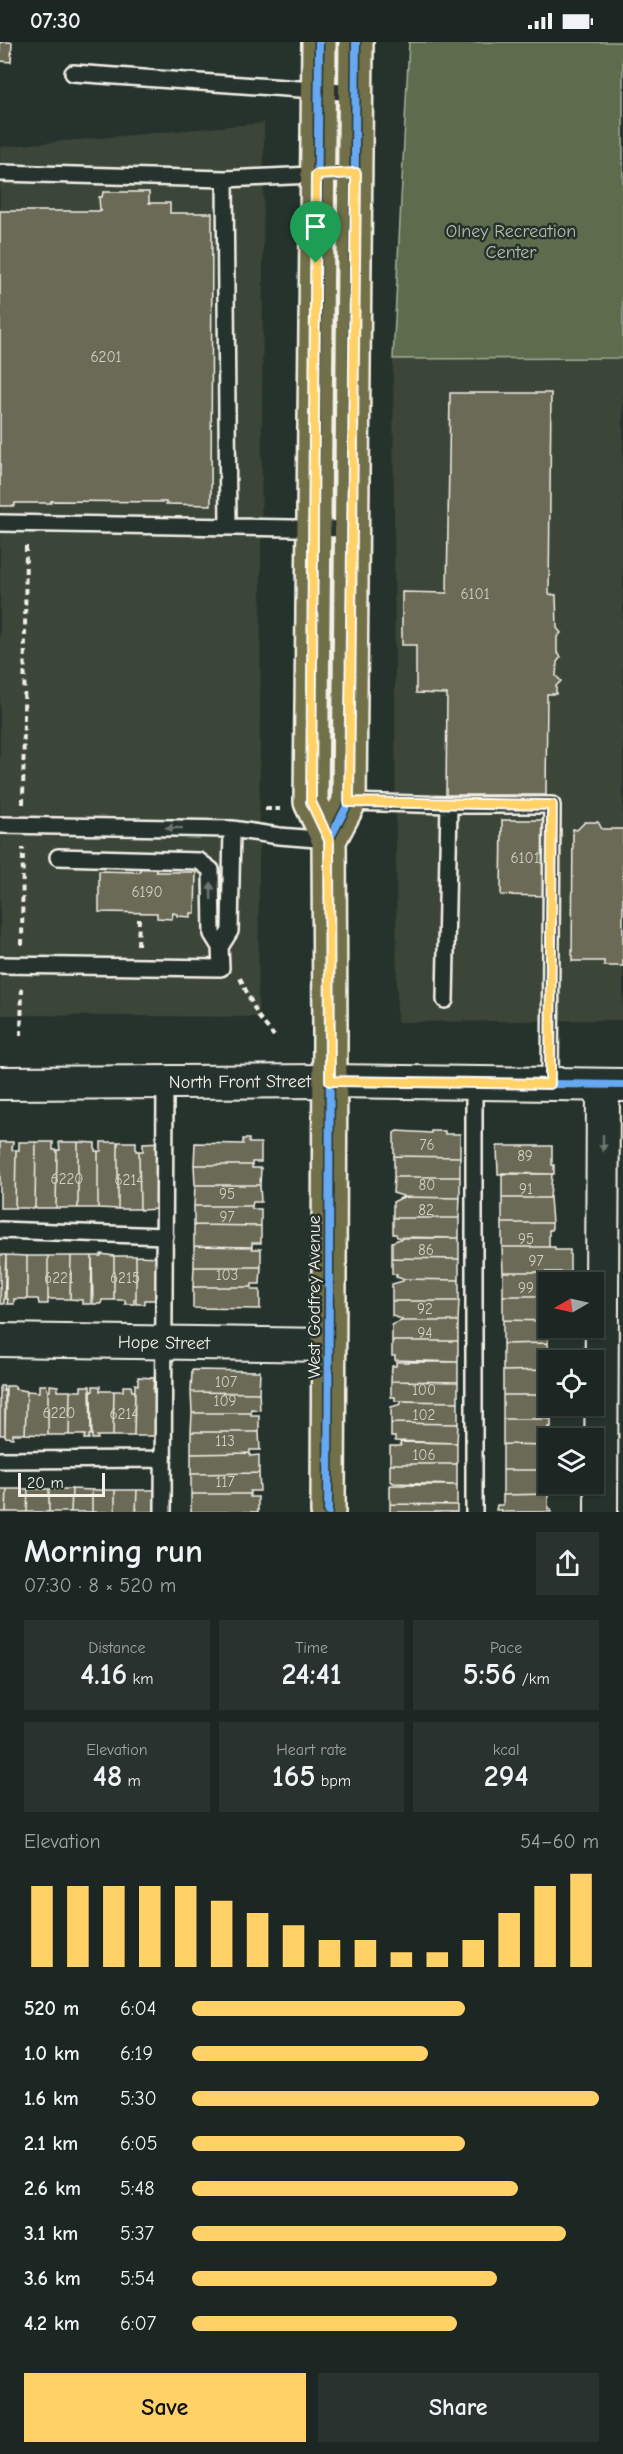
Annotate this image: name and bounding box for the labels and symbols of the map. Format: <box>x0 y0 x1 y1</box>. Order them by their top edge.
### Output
pin <box>290 201 341 263</box>
park label: Olney Recreation Center <box>446 221 576 263</box>
house number: 6201 <box>90 348 122 366</box>
house number: 6101 <box>460 585 490 603</box>
one-way arrow <box>164 823 183 833</box>
house number: 6101 <box>510 849 540 867</box>
one-way arrow <box>207 882 216 901</box>
house number: 6190 <box>131 883 163 901</box>
street label: North Front Street <box>169 1071 312 1092</box>
one-way arrow <box>598 1134 608 1153</box>
house number: 76 <box>419 1136 435 1154</box>
house number: 89 <box>517 1147 533 1165</box>
house number: 6220 <box>51 1170 83 1188</box>
house number: 6214 <box>114 1171 144 1189</box>
house number: 80 <box>419 1176 435 1194</box>
house number: 91 <box>519 1180 533 1198</box>
house number: 95 <box>219 1185 235 1203</box>
house number: 82 <box>418 1201 434 1219</box>
house number: 97 <box>219 1208 235 1226</box>
street label: West Godfrey Avenue <box>304 1215 325 1379</box>
house number: 95 <box>518 1230 534 1248</box>
house number: 86 <box>418 1241 434 1259</box>
house number: 97 <box>528 1252 544 1270</box>
house number: 103 <box>216 1266 238 1284</box>
house number: 6221 <box>44 1269 74 1287</box>
house number: 6215 <box>110 1269 140 1287</box>
north arrow <box>538 1272 604 1338</box>
house number: 99 <box>518 1279 534 1297</box>
house number: 92 <box>417 1300 433 1318</box>
house number: 94 <box>417 1324 433 1342</box>
street label: Hope Street <box>118 1331 211 1354</box>
house number: 107 <box>215 1373 237 1391</box>
house number: 100 <box>412 1381 436 1399</box>
house number: 109 <box>213 1392 237 1410</box>
house number: 6220 <box>43 1404 75 1422</box>
house number: 6214 <box>109 1405 139 1423</box>
house number: 102 <box>413 1406 435 1424</box>
house number: 113 <box>215 1432 235 1450</box>
house number: 106 <box>412 1446 436 1464</box>
scale bar <box>18 1470 105 1498</box>
house number: 117 <box>216 1473 234 1491</box>

